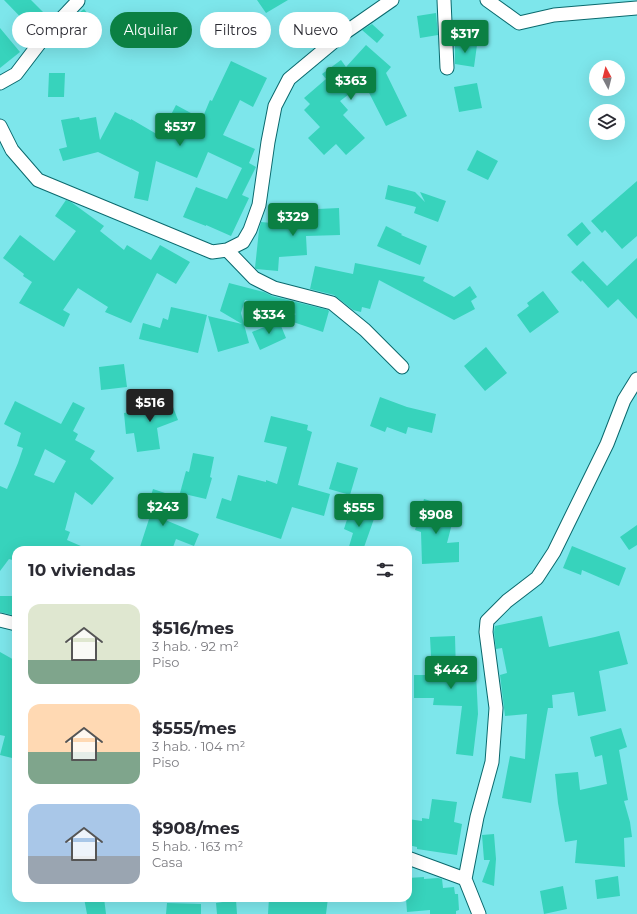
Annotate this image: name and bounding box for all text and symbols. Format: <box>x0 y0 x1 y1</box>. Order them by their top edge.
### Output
chip: Comprar <box>12 12 102 48</box>
chip: Alquilar <box>110 12 192 48</box>
chip: Filtros <box>200 12 271 48</box>
chip: Nuevo <box>279 12 352 48</box>
pin: $317 <box>441 20 489 54</box>
text: $317 <box>450 25 480 41</box>
north arrow <box>589 60 625 96</box>
map controls <box>589 60 625 140</box>
pin: $363 <box>327 67 375 101</box>
text: $363 <box>335 72 367 88</box>
button: layers <box>589 104 625 140</box>
pin: $537 <box>156 113 204 147</box>
text: $537 <box>164 118 196 134</box>
pin: $329 <box>269 203 317 237</box>
text: $329 <box>277 208 309 224</box>
pin: $334 <box>245 301 293 335</box>
text: $334 <box>253 306 285 322</box>
pin: $516 <box>126 389 174 423</box>
text: $516 <box>135 394 165 410</box>
pin: $243 <box>139 493 187 527</box>
pin: $555 <box>335 494 383 528</box>
text: $243 <box>147 498 179 514</box>
text: $555 <box>343 499 375 515</box>
pin: $908 <box>412 501 460 535</box>
text: $908 <box>419 506 453 522</box>
icon: filters <box>374 559 396 581</box>
text: 10 viviendas <box>28 560 135 580</box>
text: $516/mes <box>152 618 234 638</box>
icon: home <box>60 620 108 668</box>
text: 3 hab. · 92 m² <box>152 638 239 654</box>
text: Piso <box>152 654 179 670</box>
pin: $442 <box>427 656 475 690</box>
text: $442 <box>434 661 468 677</box>
text: $555/mes <box>152 718 236 738</box>
icon: home <box>60 720 108 768</box>
text: 3 hab. · 104 m² <box>152 738 245 754</box>
text: Piso <box>152 754 179 770</box>
text: $908/mes <box>152 818 240 838</box>
icon: home <box>60 820 108 868</box>
text: 5 hab. · 163 m² <box>152 838 243 854</box>
text: Casa <box>152 854 183 870</box>

